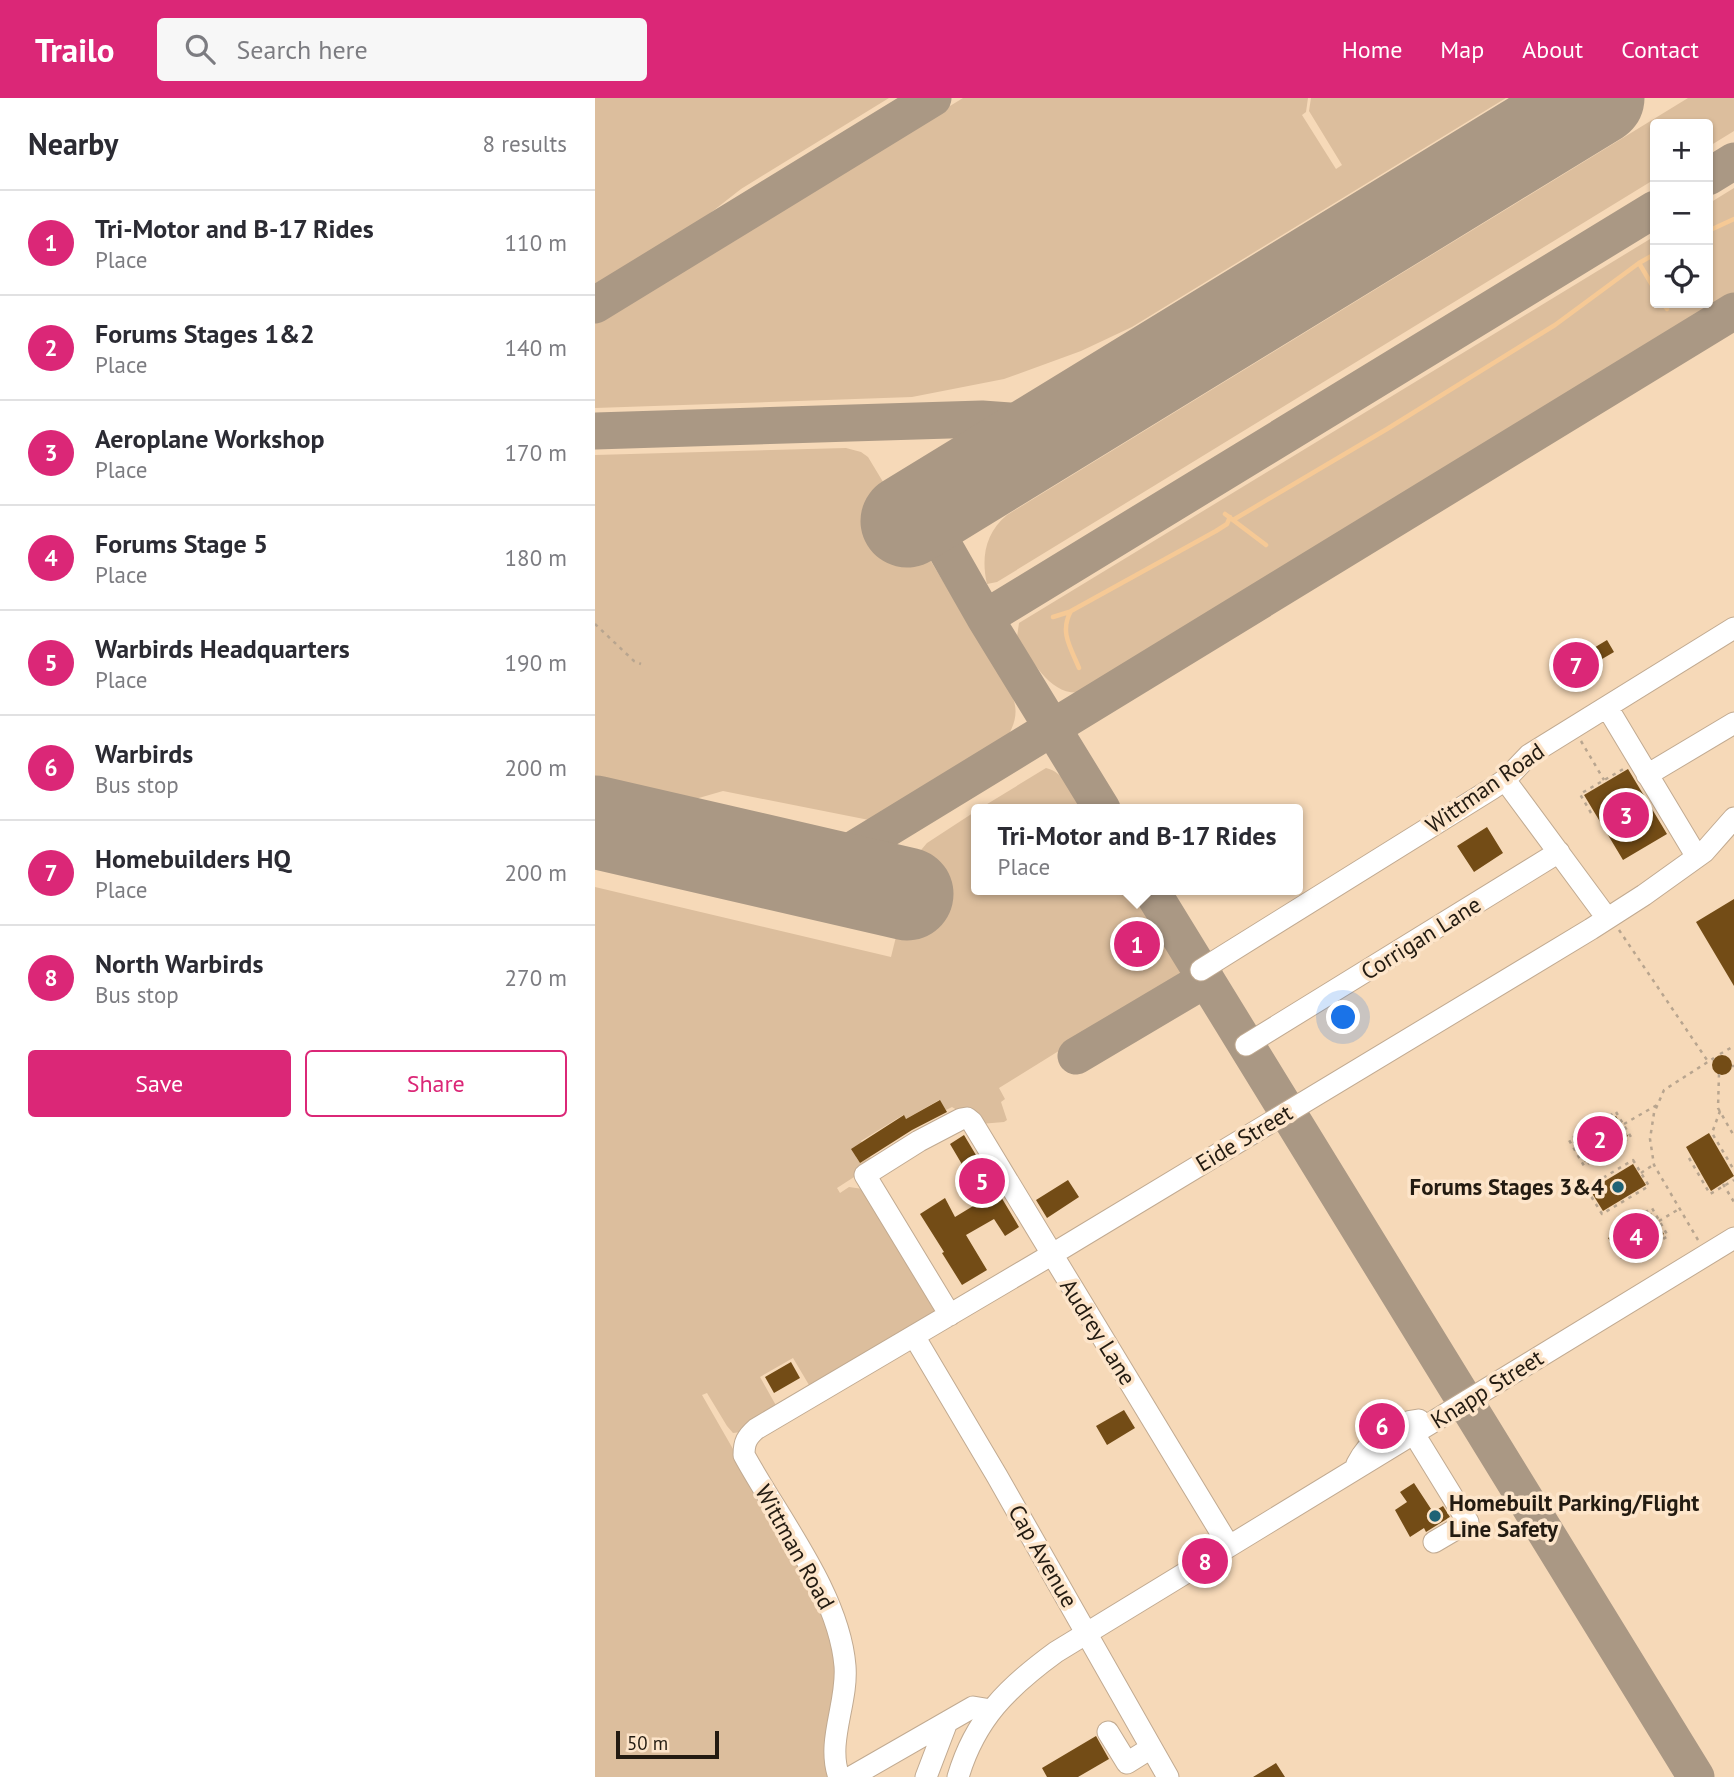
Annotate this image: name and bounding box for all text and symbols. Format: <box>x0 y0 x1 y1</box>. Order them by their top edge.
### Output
search box <box>157 18 647 81</box>
text: Trailo <box>35 28 115 71</box>
icon: search <box>181 30 219 68</box>
text: Search here <box>237 33 368 66</box>
text: Home <box>1342 34 1402 65</box>
text: Map <box>1440 34 1484 65</box>
text: About <box>1522 34 1583 65</box>
text: Contact <box>1621 34 1699 65</box>
map controls <box>1650 119 1713 308</box>
button: + <box>1650 119 1713 182</box>
text: Nearby <box>28 124 118 163</box>
text: 8 results <box>483 129 567 158</box>
button: − <box>1650 182 1713 245</box>
text: Tri-Motor and B-17 Rides <box>95 212 374 245</box>
text: 1 <box>44 228 58 257</box>
text: 110 m <box>505 228 567 257</box>
text: Place <box>95 245 148 274</box>
button: locate <box>1650 245 1713 308</box>
text: Forums Stages 1&2 <box>95 317 315 350</box>
text: 2 <box>44 333 58 362</box>
text: 140 m <box>505 333 567 362</box>
text: Place <box>95 350 148 379</box>
text: Aeroplane Workshop <box>95 422 324 455</box>
text: 3 <box>44 438 58 467</box>
text: 170 m <box>505 438 567 467</box>
text: Place <box>95 455 148 484</box>
text: Forums Stage 5 <box>95 527 268 560</box>
text: 4 <box>44 543 58 572</box>
text: 180 m <box>505 543 567 572</box>
text: Place <box>95 560 148 589</box>
text: Warbirds Headquarters <box>95 632 350 665</box>
pin: 7 <box>1553 639 1599 691</box>
text: 5 <box>44 648 58 677</box>
text: 190 m <box>505 648 567 677</box>
text: Place <box>95 665 148 694</box>
street label: Wittman Road <box>1420 736 1550 839</box>
text: Warbirds <box>95 737 193 770</box>
text: 6 <box>44 753 58 782</box>
text: 200 m <box>505 753 567 782</box>
text: Bus stop <box>95 770 179 799</box>
pin: 3 <box>1603 789 1649 841</box>
popup <box>971 804 1303 895</box>
text: Tri-Motor and B-17 Rides <box>998 819 1276 852</box>
text: Homebuilders HQ <box>95 842 291 875</box>
text: Place <box>998 852 1050 881</box>
text: 7 <box>44 858 58 887</box>
text: 200 m <box>505 858 567 887</box>
text: Place <box>95 875 148 904</box>
street label: Corrigan Lane <box>1355 889 1486 986</box>
pin: 1 <box>1114 918 1160 970</box>
text: North Warbirds <box>95 947 263 980</box>
text: 8 <box>44 963 58 992</box>
text: 270 m <box>505 963 567 992</box>
text: Bus stop <box>95 980 179 1009</box>
your location <box>1326 1000 1360 1034</box>
button: Save <box>28 1050 291 1117</box>
button: Share <box>305 1050 567 1117</box>
street label: Eide Street <box>1190 1097 1297 1178</box>
pin: 2 <box>1577 1113 1623 1165</box>
pin: 5 <box>959 1155 1005 1207</box>
place label: Forums Stages 3&4 <box>1410 1172 1604 1201</box>
marker: Forums Stages 3&4 <box>1610 1179 1626 1195</box>
pin: 4 <box>1613 1210 1659 1262</box>
street label: Audrey Lane <box>1054 1273 1143 1390</box>
street label: Knapp Street <box>1425 1342 1548 1435</box>
pin: 6 <box>1359 1400 1405 1452</box>
street label: Wittman Road <box>749 1479 842 1614</box>
place label: Homebuilt Parking/Flight Line Safety <box>1449 1488 1699 1543</box>
street label: Cap Avenue <box>1002 1499 1084 1612</box>
marker: Homebuilt Parking/Flight Line Safety <box>1427 1508 1443 1524</box>
pin: 8 <box>1182 1535 1228 1587</box>
scale bar <box>616 1728 719 1760</box>
text: 50 m <box>627 1731 668 1755</box>

